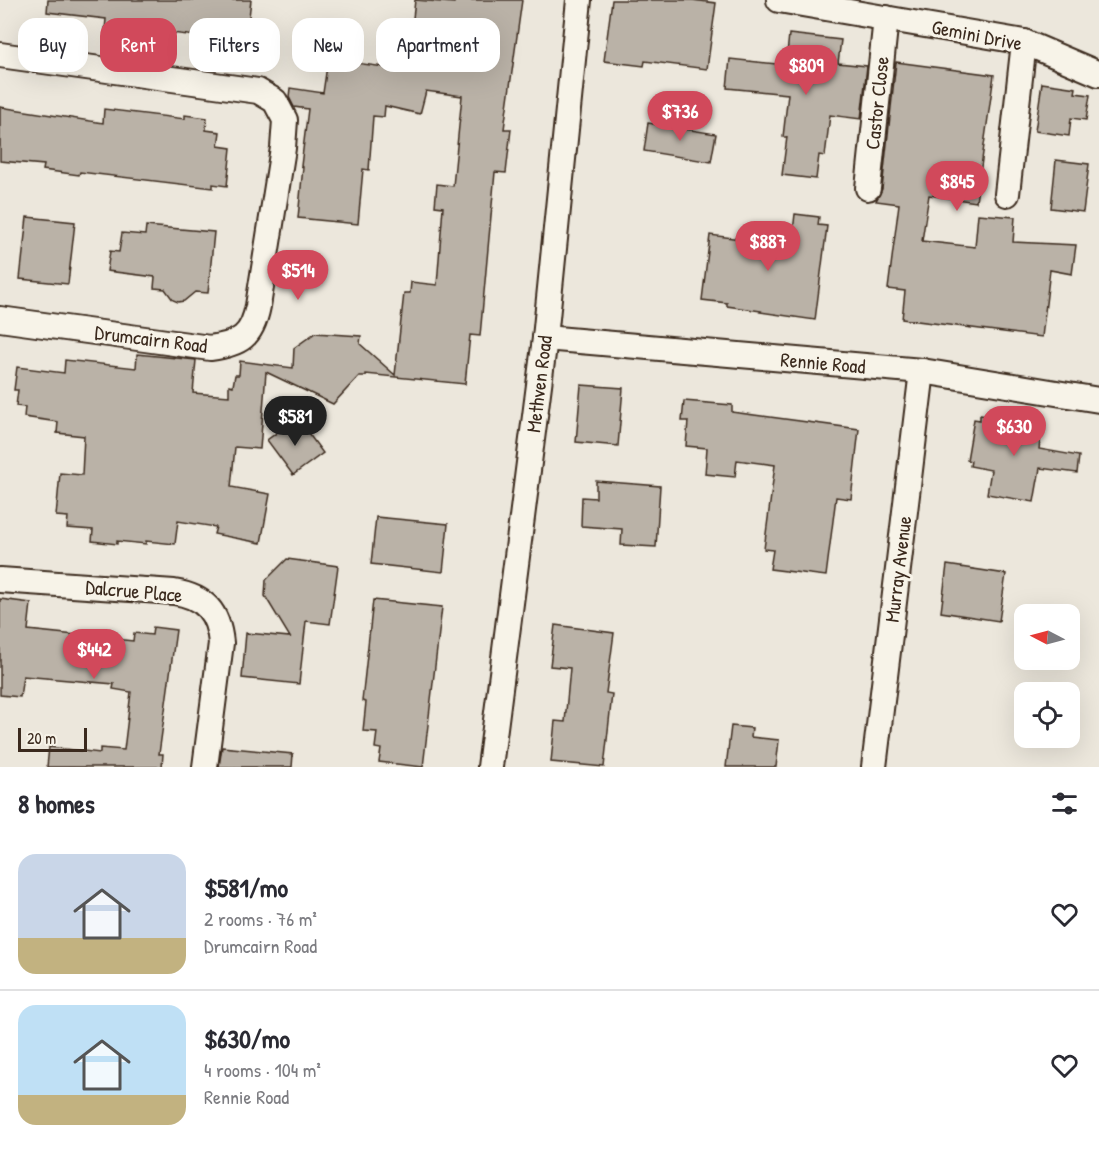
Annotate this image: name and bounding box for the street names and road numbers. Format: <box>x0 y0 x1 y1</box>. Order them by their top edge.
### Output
street label: Gemini Drive <box>930 13 1025 56</box>
street label: Castor Close <box>858 55 895 151</box>
street label: Drumcairn Road <box>93 318 209 359</box>
street label: Methven Road <box>519 334 558 434</box>
street label: Rennie Road <box>780 345 867 380</box>
street label: Murray Avenue <box>878 514 917 624</box>
street label: Dalcrue Place <box>84 573 184 608</box>

